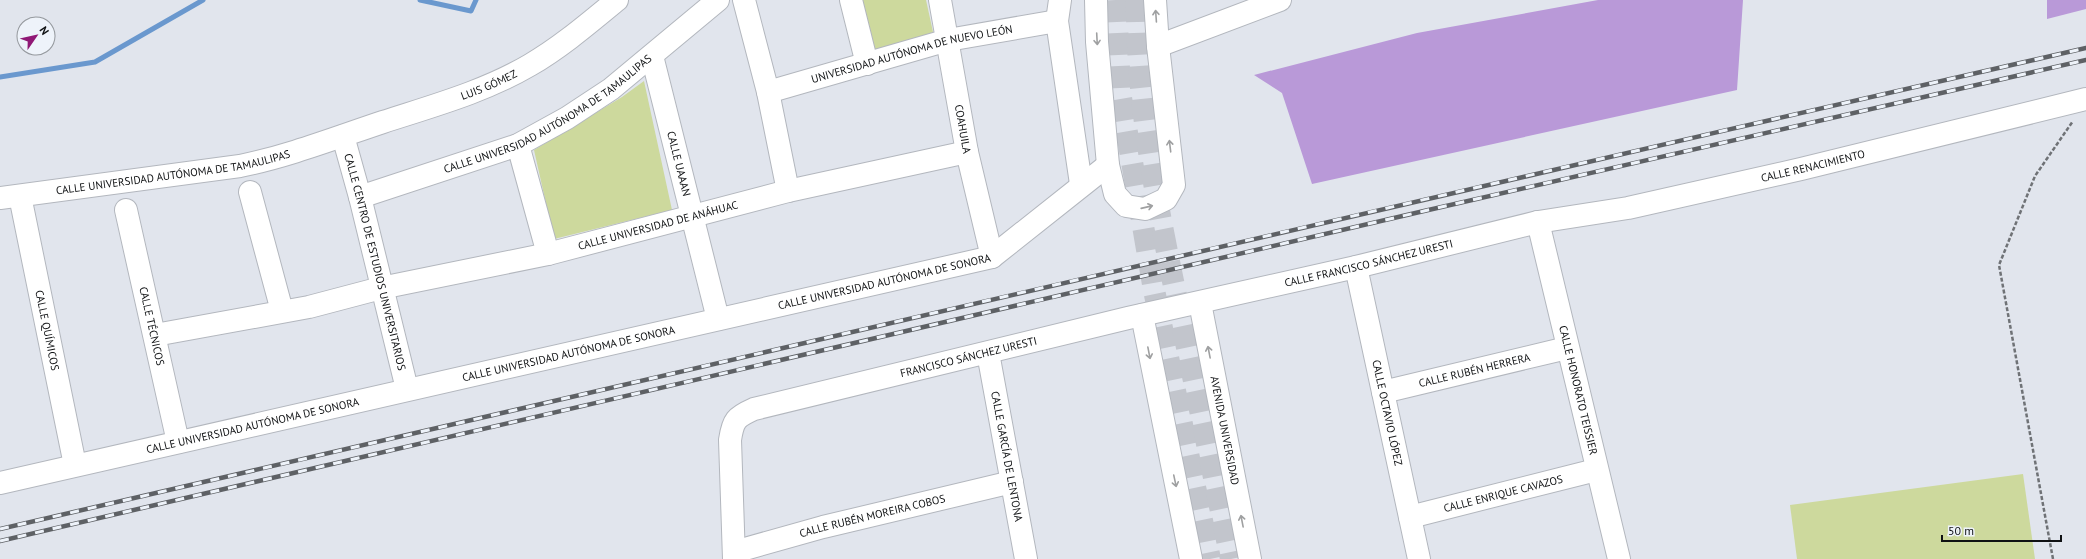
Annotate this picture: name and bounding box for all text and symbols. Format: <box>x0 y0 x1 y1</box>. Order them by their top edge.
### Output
one-way arrow <box>1153 10 1160 23</box>
north arrow <box>16 16 56 56</box>
street label: UNIVERSIDAD AUTÓNOMA DE NUEVO LEÓN <box>810 22 1014 86</box>
text: N <box>36 23 52 37</box>
one-way arrow <box>1094 32 1101 45</box>
street label: CALLE UNIVERSIDAD AUTÓNOMA DE TAMAULIPAS <box>442 51 654 176</box>
street label: LUIS GÓMEZ <box>459 67 519 103</box>
street label: COAHUILA <box>952 103 974 155</box>
street label: CALLE UAAAN <box>664 130 694 198</box>
one-way arrow <box>1166 140 1174 153</box>
street label: CALLE UNIVERSIDAD AUTÓNOMA DE TAMAULIPAS <box>55 146 292 197</box>
street label: CALLE RENACIMIENTO <box>1760 147 1866 185</box>
street label: CALLE CENTRO DE ESTUDIOS UNIVERSITARIOS <box>341 152 409 372</box>
street label: CALLE UNIVERSIDAD DE ANÁHUAC <box>576 197 739 253</box>
one-way arrow <box>1140 202 1153 210</box>
street label: CALLE FRANCISCO SÁNCHEZ URESTI <box>1283 236 1454 290</box>
street label: CALLE UNIVERSIDAD AUTÓNOMA DE SONORA <box>777 250 993 313</box>
street label: CALLE TÉCNICOS <box>136 285 168 367</box>
street label: CALLE QUÍMICOS <box>32 289 63 372</box>
street label: CALLE UNIVERSIDAD AUTÓNOMA DE SONORA <box>461 322 677 385</box>
street label: CALLE HONORATO TEISSIER <box>1556 324 1601 457</box>
street label: FRANCISCO SÁNCHEZ URESTI <box>899 333 1038 380</box>
one-way arrow <box>1146 346 1154 359</box>
one-way arrow <box>1205 346 1213 359</box>
street label: CALLE RUBÉN HERRERA <box>1417 350 1532 390</box>
street label: CALLE OCTAVIO LÓPEZ <box>1369 358 1406 467</box>
street label: AVENIDA UNIVERSIDAD <box>1207 375 1242 486</box>
street label: CALLE GARCÍA DE LENTONA <box>988 390 1026 523</box>
street label: CALLE UNIVERSIDAD AUTÓNOMA DE SONORA <box>145 394 361 456</box>
street label: CALLE ENRIQUE CAVAZOS <box>1442 472 1564 515</box>
one-way arrow <box>1172 474 1180 487</box>
street label: CALLE RUBÉN MOREIRA COBOS <box>798 491 947 540</box>
one-way arrow <box>1238 515 1246 528</box>
scale bar <box>1942 517 2061 543</box>
text: 50 m <box>1948 523 1974 538</box>

